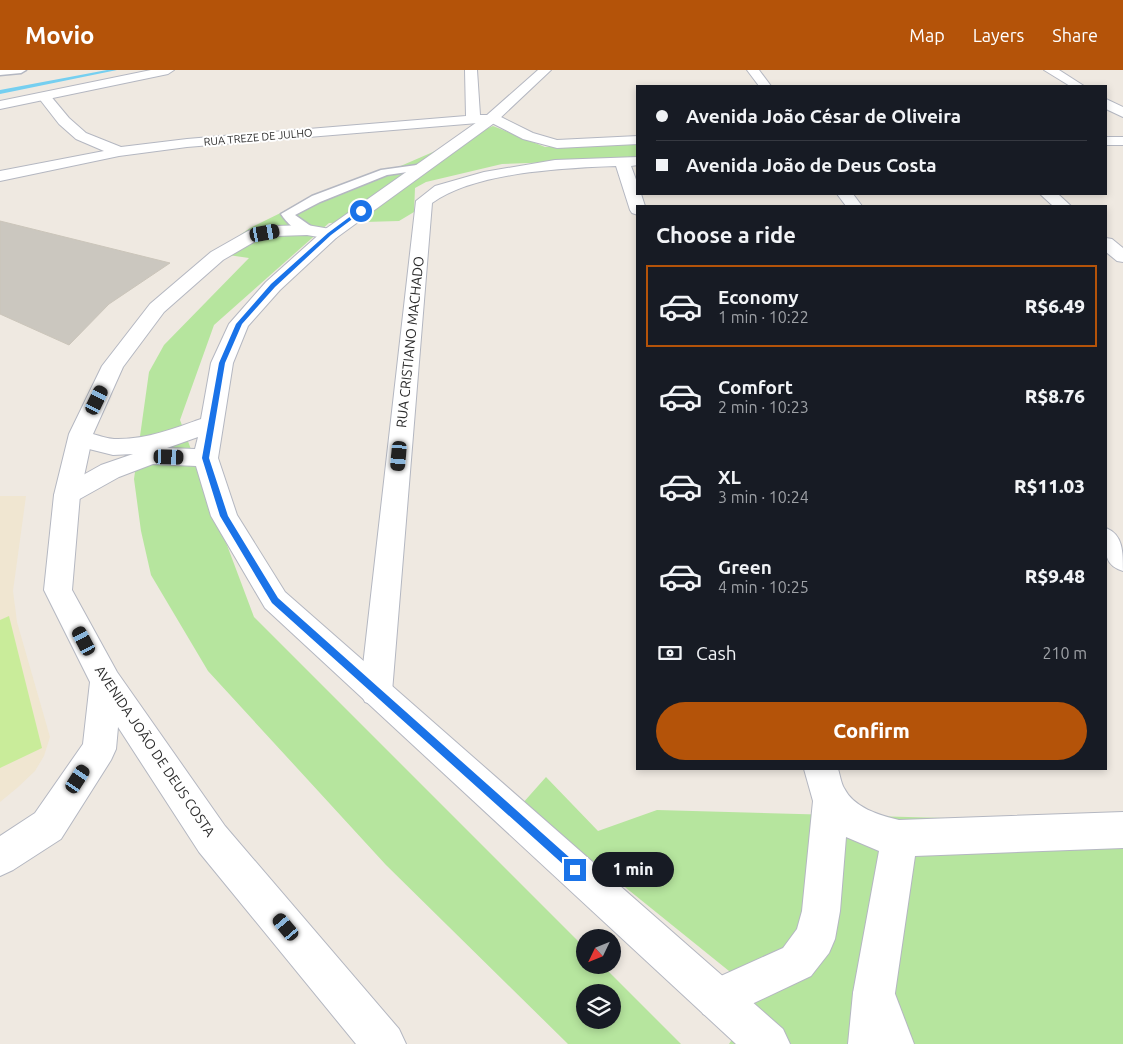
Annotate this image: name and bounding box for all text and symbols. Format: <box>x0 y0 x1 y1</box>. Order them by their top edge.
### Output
text: Movio <box>25 22 95 49</box>
text: Map <box>909 25 945 45</box>
text: Layers <box>973 25 1024 45</box>
text: Share <box>1052 25 1098 45</box>
text: Avenida João César de Oliveira <box>686 105 961 127</box>
street label: RUA TREZE DE JULHO <box>203 126 313 148</box>
text: Avenida João de Deus Costa <box>686 154 937 176</box>
route start <box>350 200 372 222</box>
text: Choose a ride <box>656 222 796 247</box>
car <box>248 223 281 243</box>
street label: RUA CRISTIANO MACHADO <box>393 255 427 429</box>
icon: car <box>658 284 703 329</box>
text: Economy <box>718 286 799 308</box>
text: R$6.49 <box>1025 295 1085 317</box>
text: 1 min · 10:22 <box>718 308 809 326</box>
icon: car <box>658 374 703 419</box>
text: Comfort <box>718 376 793 398</box>
car <box>83 383 110 417</box>
text: R$8.76 <box>1025 385 1085 407</box>
text: 2 min · 10:23 <box>718 398 809 416</box>
car <box>390 440 407 472</box>
car <box>153 449 184 465</box>
icon: car <box>658 464 703 509</box>
text: XL <box>718 466 741 488</box>
text: R$11.03 <box>1014 475 1085 497</box>
text: 3 min · 10:24 <box>718 488 809 506</box>
icon: car <box>658 554 703 599</box>
text: Green <box>718 556 772 578</box>
text: R$9.48 <box>1025 565 1085 587</box>
text: 4 min · 10:25 <box>718 578 809 596</box>
car <box>70 624 97 658</box>
icon: cash <box>656 639 684 667</box>
text: Cash <box>696 642 737 664</box>
text: 210 m <box>1042 644 1087 662</box>
street label: AVENIDA JOÃO DE DEUS COSTA <box>92 662 219 840</box>
button: Confirm <box>656 702 1087 760</box>
car <box>63 762 92 796</box>
callout: 1 min <box>592 852 675 888</box>
route end <box>564 859 586 881</box>
text: 1 min <box>613 860 653 878</box>
car <box>270 911 301 943</box>
north arrow <box>576 929 621 974</box>
map controls <box>576 929 621 1029</box>
button: layers <box>576 984 621 1029</box>

